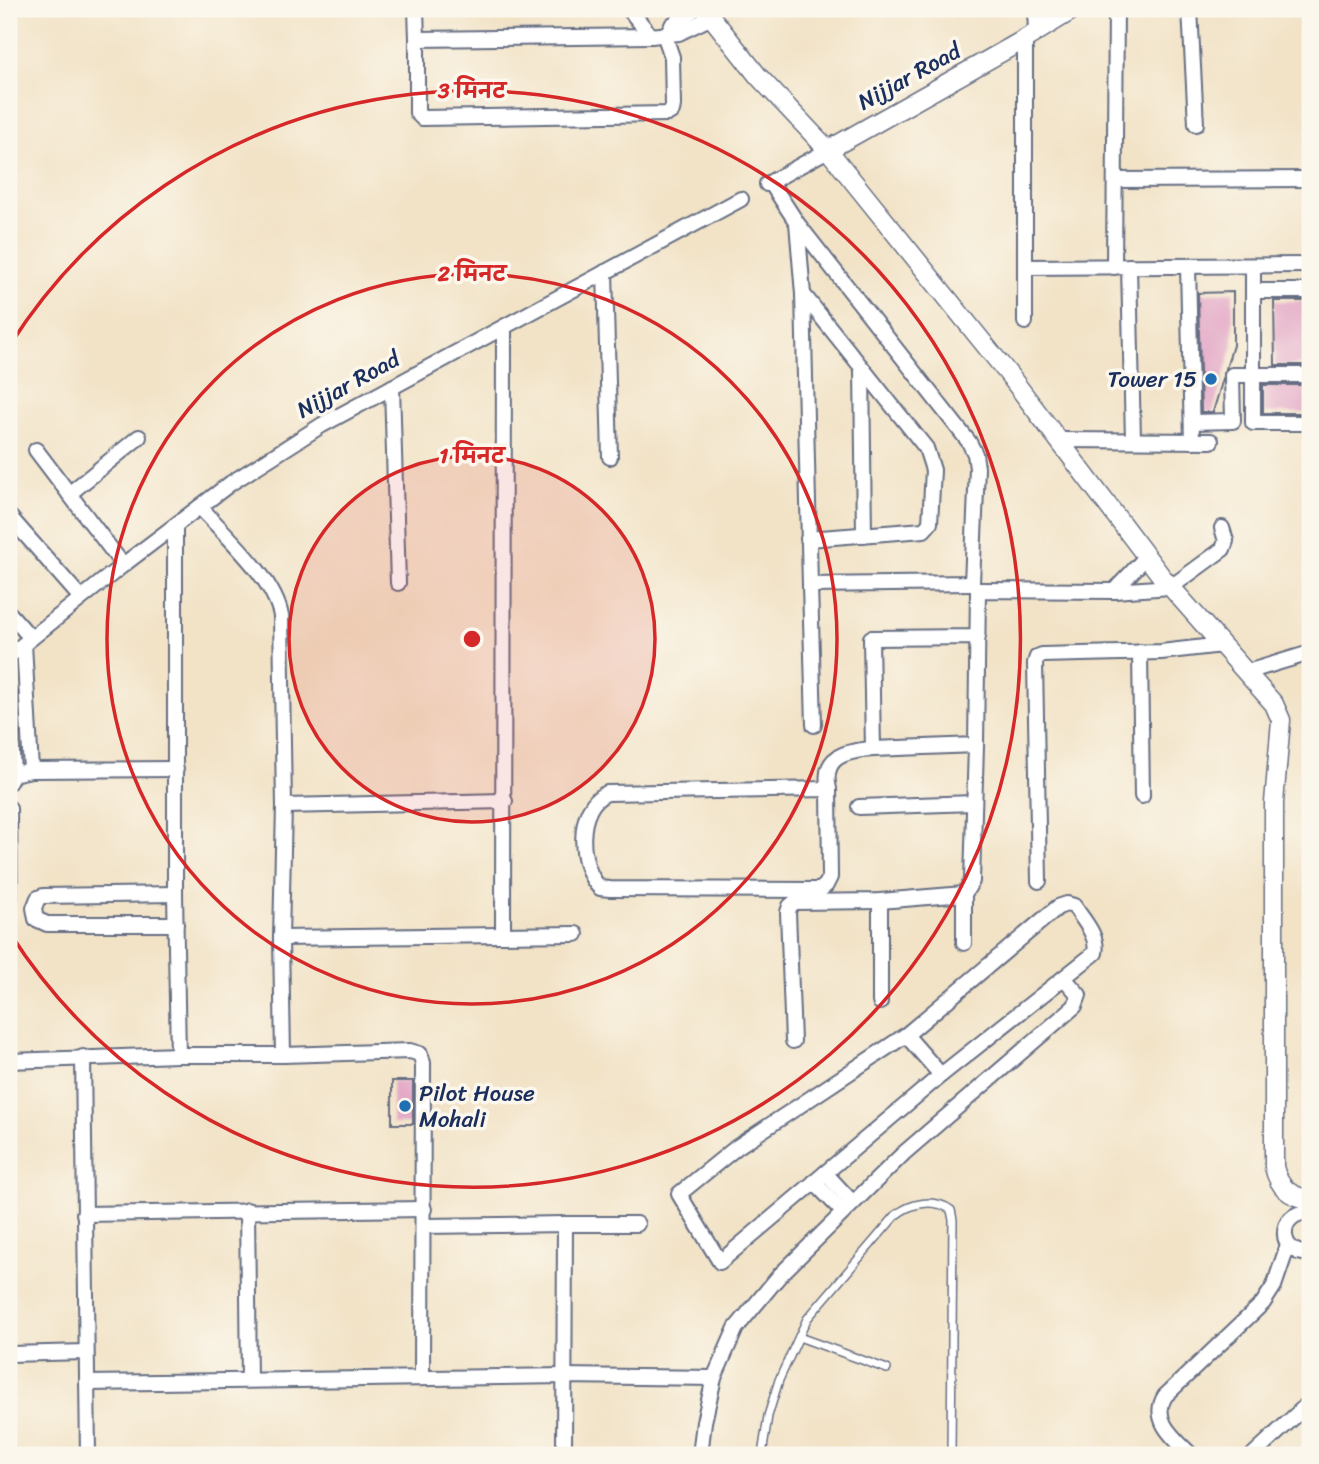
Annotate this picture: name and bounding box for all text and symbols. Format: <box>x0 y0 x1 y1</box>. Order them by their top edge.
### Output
street label: Nijjar Road <box>850 30 970 122</box>
text: 3 मिनट <box>437 72 508 110</box>
text: 2 मिनट <box>437 255 509 293</box>
street label: Nijjar Road <box>289 338 409 430</box>
place label: Tower 15 <box>1108 359 1197 400</box>
marker: Tower 15 <box>1203 371 1219 387</box>
text: 1 मिनट <box>439 437 507 475</box>
centre of rings <box>460 627 484 651</box>
place label: Pilot House Mohali <box>419 1073 535 1140</box>
marker: Pilot House Mohali <box>397 1098 413 1114</box>

